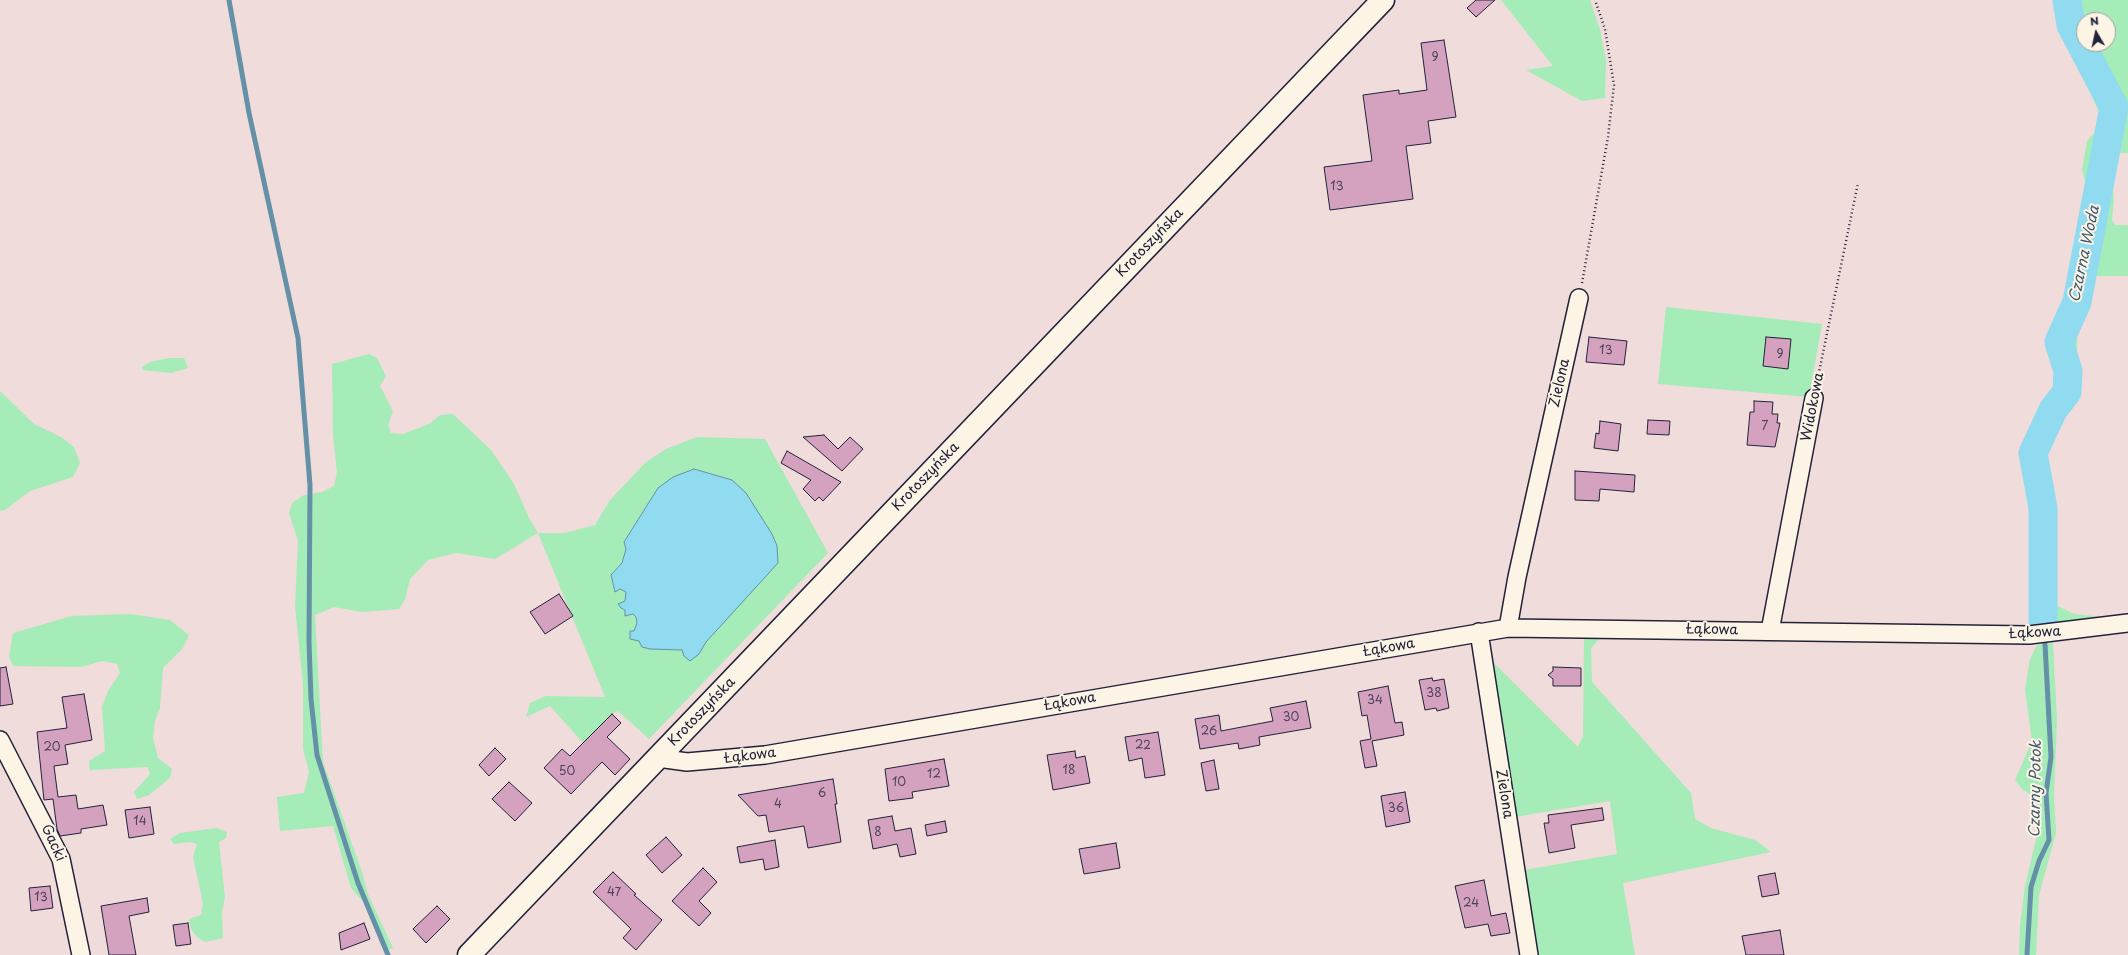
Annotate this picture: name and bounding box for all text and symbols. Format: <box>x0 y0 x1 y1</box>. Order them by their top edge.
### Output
north arrow <box>2076 12 2116 52</box>
text: N <box>2089 12 2100 30</box>
house number: 9 <box>1431 51 1439 65</box>
house number: 13 <box>1330 180 1344 194</box>
water label: Czarna Woda <box>2066 204 2104 304</box>
street label: Krotoszyńska <box>1113 205 1187 281</box>
house number: 13 <box>1599 344 1613 358</box>
house number: 9 <box>1776 348 1784 362</box>
street label: Zielona <box>1546 357 1574 409</box>
street label: Widokowa <box>1798 371 1828 443</box>
house number: 7 <box>1762 420 1768 434</box>
street label: Krotoszyńska <box>889 439 963 515</box>
street label: Łąkowa <box>1686 621 1738 639</box>
street label: Łąkowa <box>2009 623 2061 643</box>
street label: Łąkowa <box>1362 635 1416 661</box>
street label: Krotoszyńska <box>665 674 739 750</box>
house number: 38 <box>1426 687 1442 701</box>
street label: Łąkowa <box>1043 689 1097 715</box>
house number: 34 <box>1367 694 1383 708</box>
house number: 30 <box>1283 711 1299 725</box>
house number: 26 <box>1201 725 1217 739</box>
house number: 22 <box>1135 739 1151 753</box>
water label: Czarny Potok <box>2026 740 2046 838</box>
house number: 20 <box>43 741 61 755</box>
street label: Łąkowa <box>723 744 777 768</box>
house number: 18 <box>1063 764 1075 778</box>
house number: 50 <box>559 765 575 779</box>
house number: 12 <box>927 768 941 782</box>
street label: Zielona <box>1492 768 1516 820</box>
house number: 10 <box>892 776 906 790</box>
house number: 6 <box>818 787 826 801</box>
house number: 4 <box>774 798 782 812</box>
house number: 36 <box>1388 802 1404 816</box>
house number: 14 <box>133 815 147 829</box>
street label: Gacki <box>37 822 69 864</box>
house number: 8 <box>874 826 882 840</box>
house number: 47 <box>607 886 621 900</box>
house number: 13 <box>34 891 48 905</box>
house number: 24 <box>1463 897 1479 911</box>

